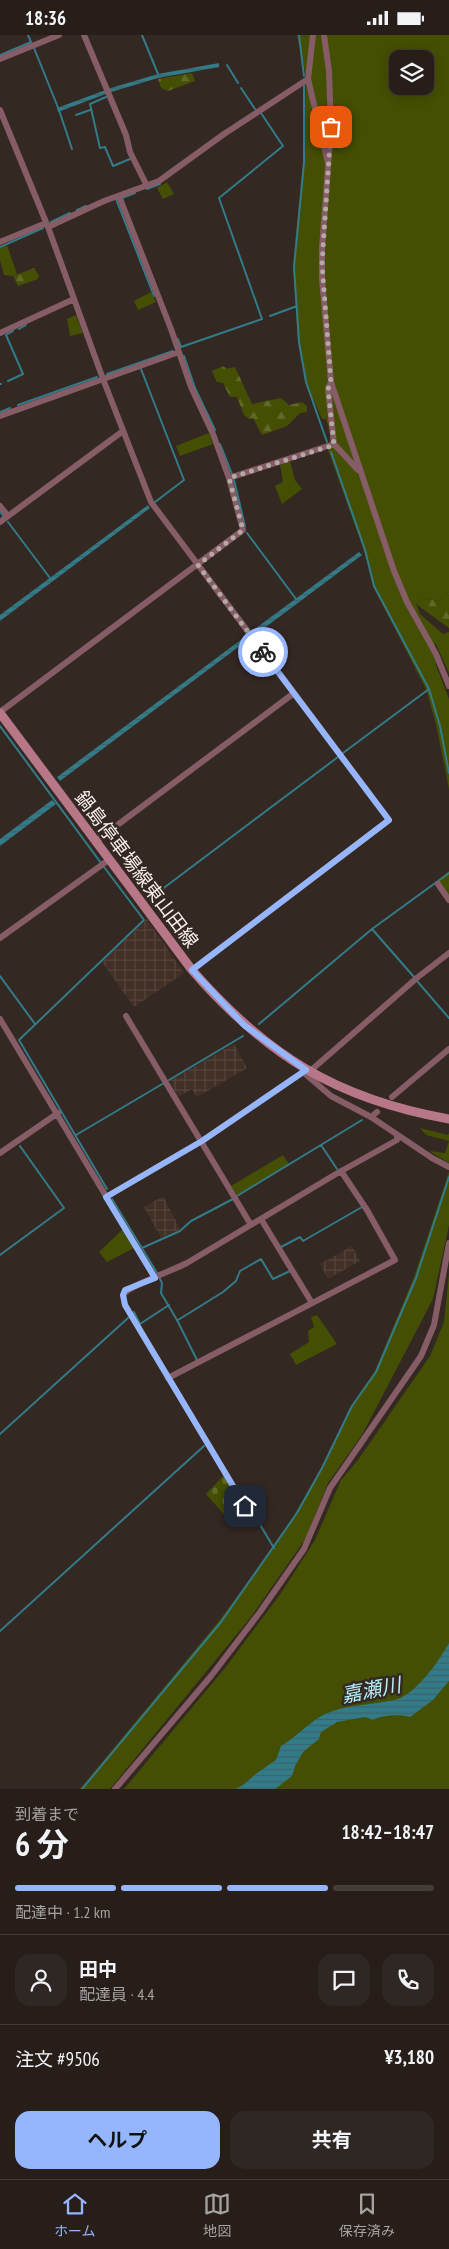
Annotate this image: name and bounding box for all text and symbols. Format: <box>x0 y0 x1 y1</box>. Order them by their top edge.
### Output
text: 18:36 <box>25 6 66 30</box>
map controls <box>389 50 434 95</box>
button: layers <box>389 50 434 95</box>
pin <box>310 106 352 148</box>
icon: bag <box>317 113 345 141</box>
courier <box>238 627 288 677</box>
icon: bike <box>249 638 277 666</box>
street label: 鍋島停車場線東山田線 <box>70 786 204 952</box>
pin <box>224 1485 266 1527</box>
icon: home <box>231 1492 259 1520</box>
water label: 嘉瀬川 <box>339 1671 405 1708</box>
text: 到着まで <box>15 1804 79 1824</box>
text: 18:42–18:47 <box>341 1820 434 1844</box>
text: 6 分 <box>15 1823 69 1865</box>
text: 配達中 · 1.2 km <box>15 1902 110 1922</box>
button: person <box>15 1954 67 2006</box>
button: chat <box>318 1954 370 2006</box>
button: phone <box>382 1954 434 2006</box>
text: 田中 <box>79 1957 117 1981</box>
text: 配達員 · 4.4 <box>79 1984 154 2004</box>
text: ¥3,180 <box>384 2045 434 2069</box>
text: 注文 #9506 <box>15 2047 100 2071</box>
button: ヘルプ <box>15 2111 220 2169</box>
button: 共有 <box>230 2111 434 2169</box>
tab: ホーム <box>54 2190 95 2240</box>
tab: 地図 <box>203 2190 231 2240</box>
tab: 保存済み <box>339 2190 395 2240</box>

